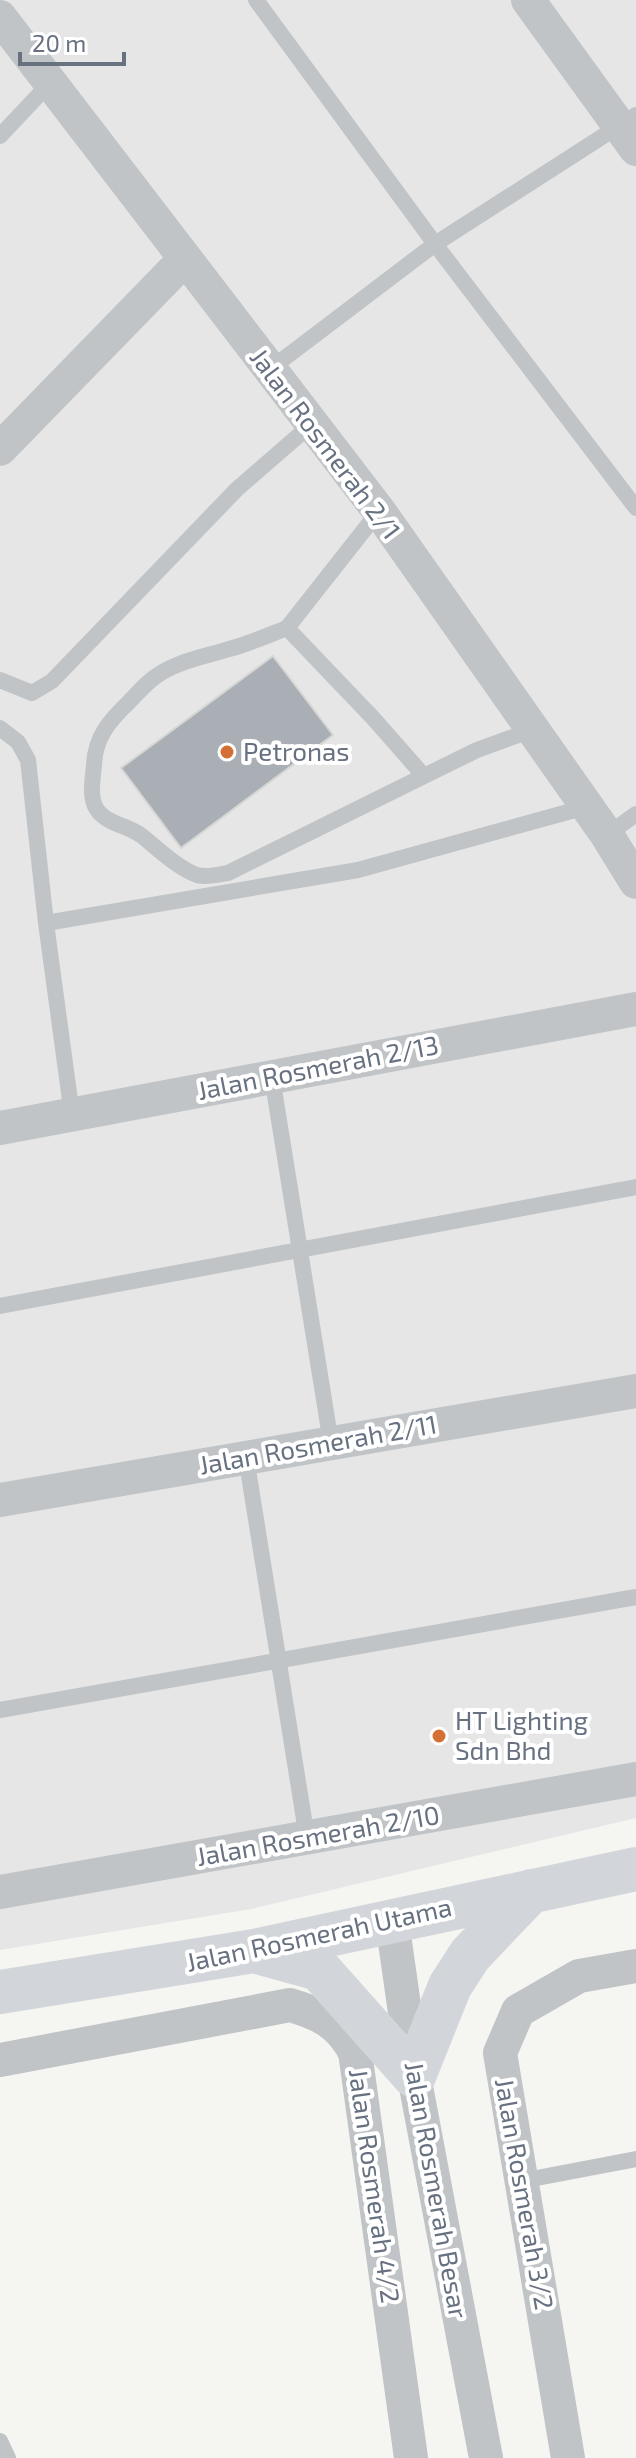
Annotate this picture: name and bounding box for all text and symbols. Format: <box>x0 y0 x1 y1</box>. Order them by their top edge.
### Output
scale bar <box>20 16 124 66</box>
text: 20 m <box>32 28 86 57</box>
street label: Jalan Rosmerah 2/1 <box>244 342 408 545</box>
place label: Petronas <box>243 735 350 766</box>
marker: Petronas <box>218 743 236 761</box>
street label: Jalan Rosmerah 2/13 <box>194 1028 441 1105</box>
street label: Jalan Rosmerah 2/11 <box>196 1407 439 1480</box>
place label: HT Lighting Sdn Bhd <box>455 1704 588 1765</box>
marker: HT Lighting Sdn Bhd <box>430 1727 448 1745</box>
street label: Jalan Rosmerah 2/10 <box>194 1798 442 1871</box>
street label: Jalan Rosmerah Utama <box>183 1890 454 1977</box>
street label: Jalan Rosmerah Besar <box>400 2059 475 2321</box>
street label: Jalan Rosmerah 4/2 <box>344 2067 407 2305</box>
street label: Jalan Rosmerah 3/2 <box>490 2075 561 2312</box>

